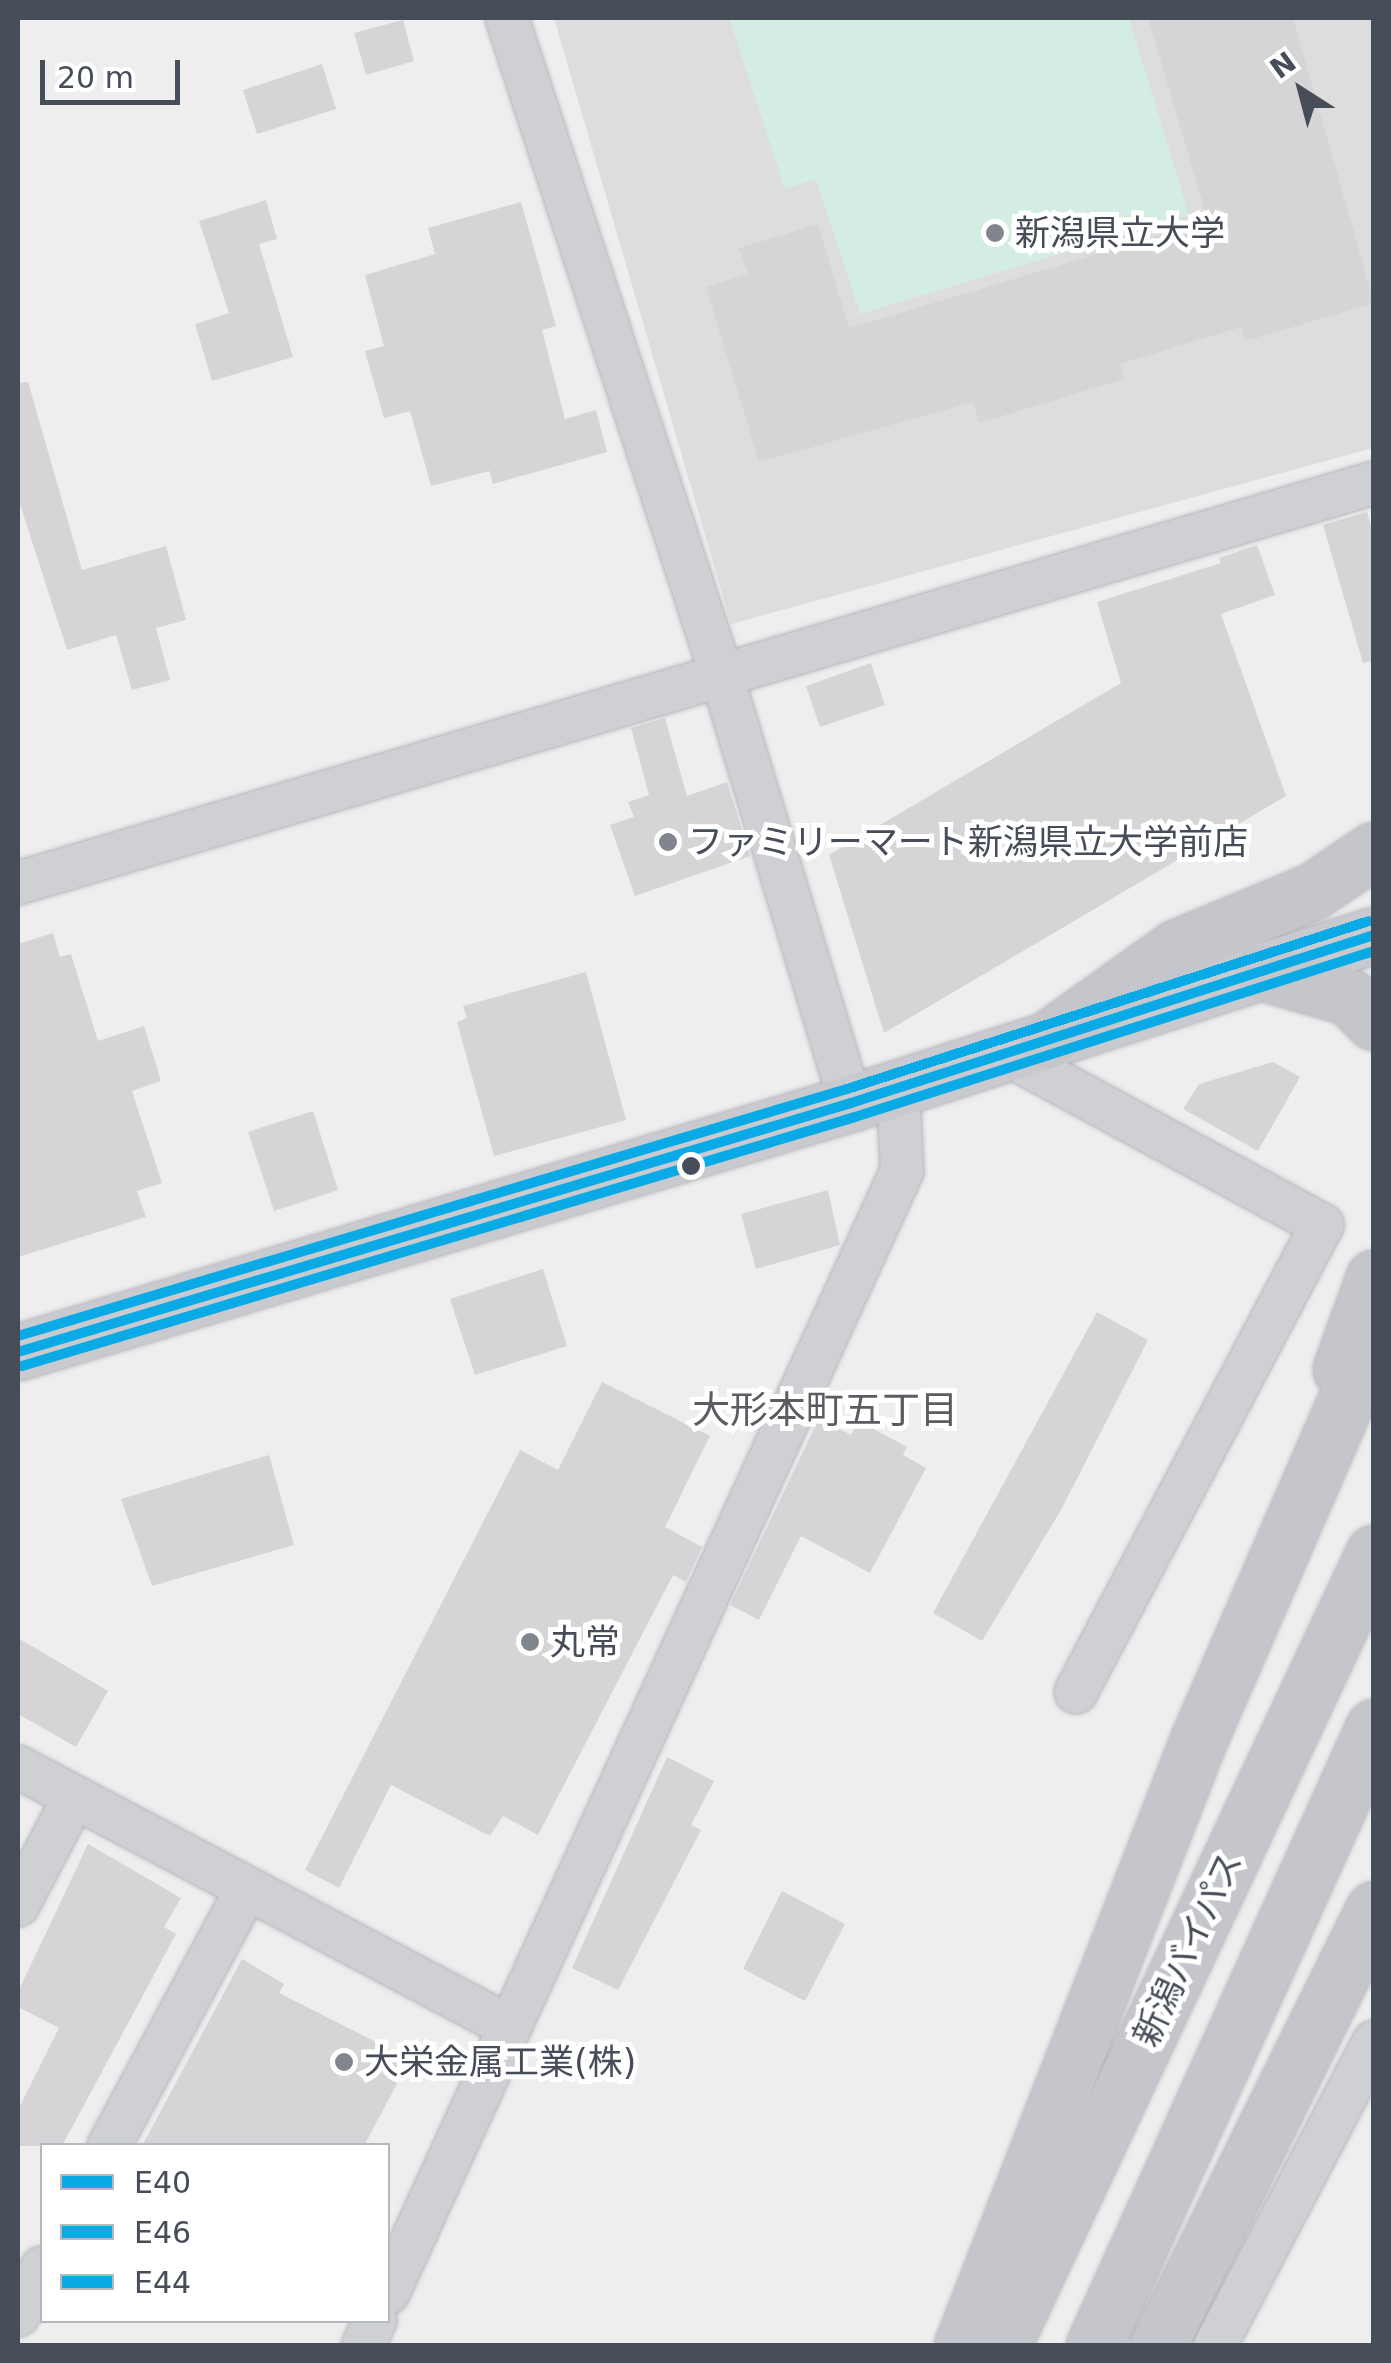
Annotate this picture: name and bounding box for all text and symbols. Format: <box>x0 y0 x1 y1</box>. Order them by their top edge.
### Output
scale bar <box>45 40 185 102</box>
north arrow <box>1251 40 1351 140</box>
text: N <box>1264 45 1302 86</box>
text: 20 m <box>57 60 134 95</box>
place label: 新潟県立大学 <box>1015 212 1225 254</box>
marker: 新潟県立大学 <box>984 222 1006 244</box>
place label: ファミリーマート新潟県立大学前店 <box>688 821 1248 863</box>
marker: ファミリーマート新潟県立大学前店 <box>657 831 679 853</box>
unlabelled marker <box>681 1156 701 1176</box>
district label: 大形本町五丁目 <box>692 1388 958 1434</box>
place label: 丸常 <box>550 1621 620 1663</box>
marker: 丸常 <box>519 1631 541 1653</box>
street label: 新潟バイパス <box>1125 1845 1251 2053</box>
place label: 大栄金属工業(株) <box>364 2041 636 2083</box>
marker: 大栄金属工業(株) <box>333 2051 355 2073</box>
legend <box>40 2143 390 2323</box>
text: E40 <box>134 2165 191 2200</box>
text: E46 <box>134 2215 191 2250</box>
text: E44 <box>134 2265 191 2300</box>

